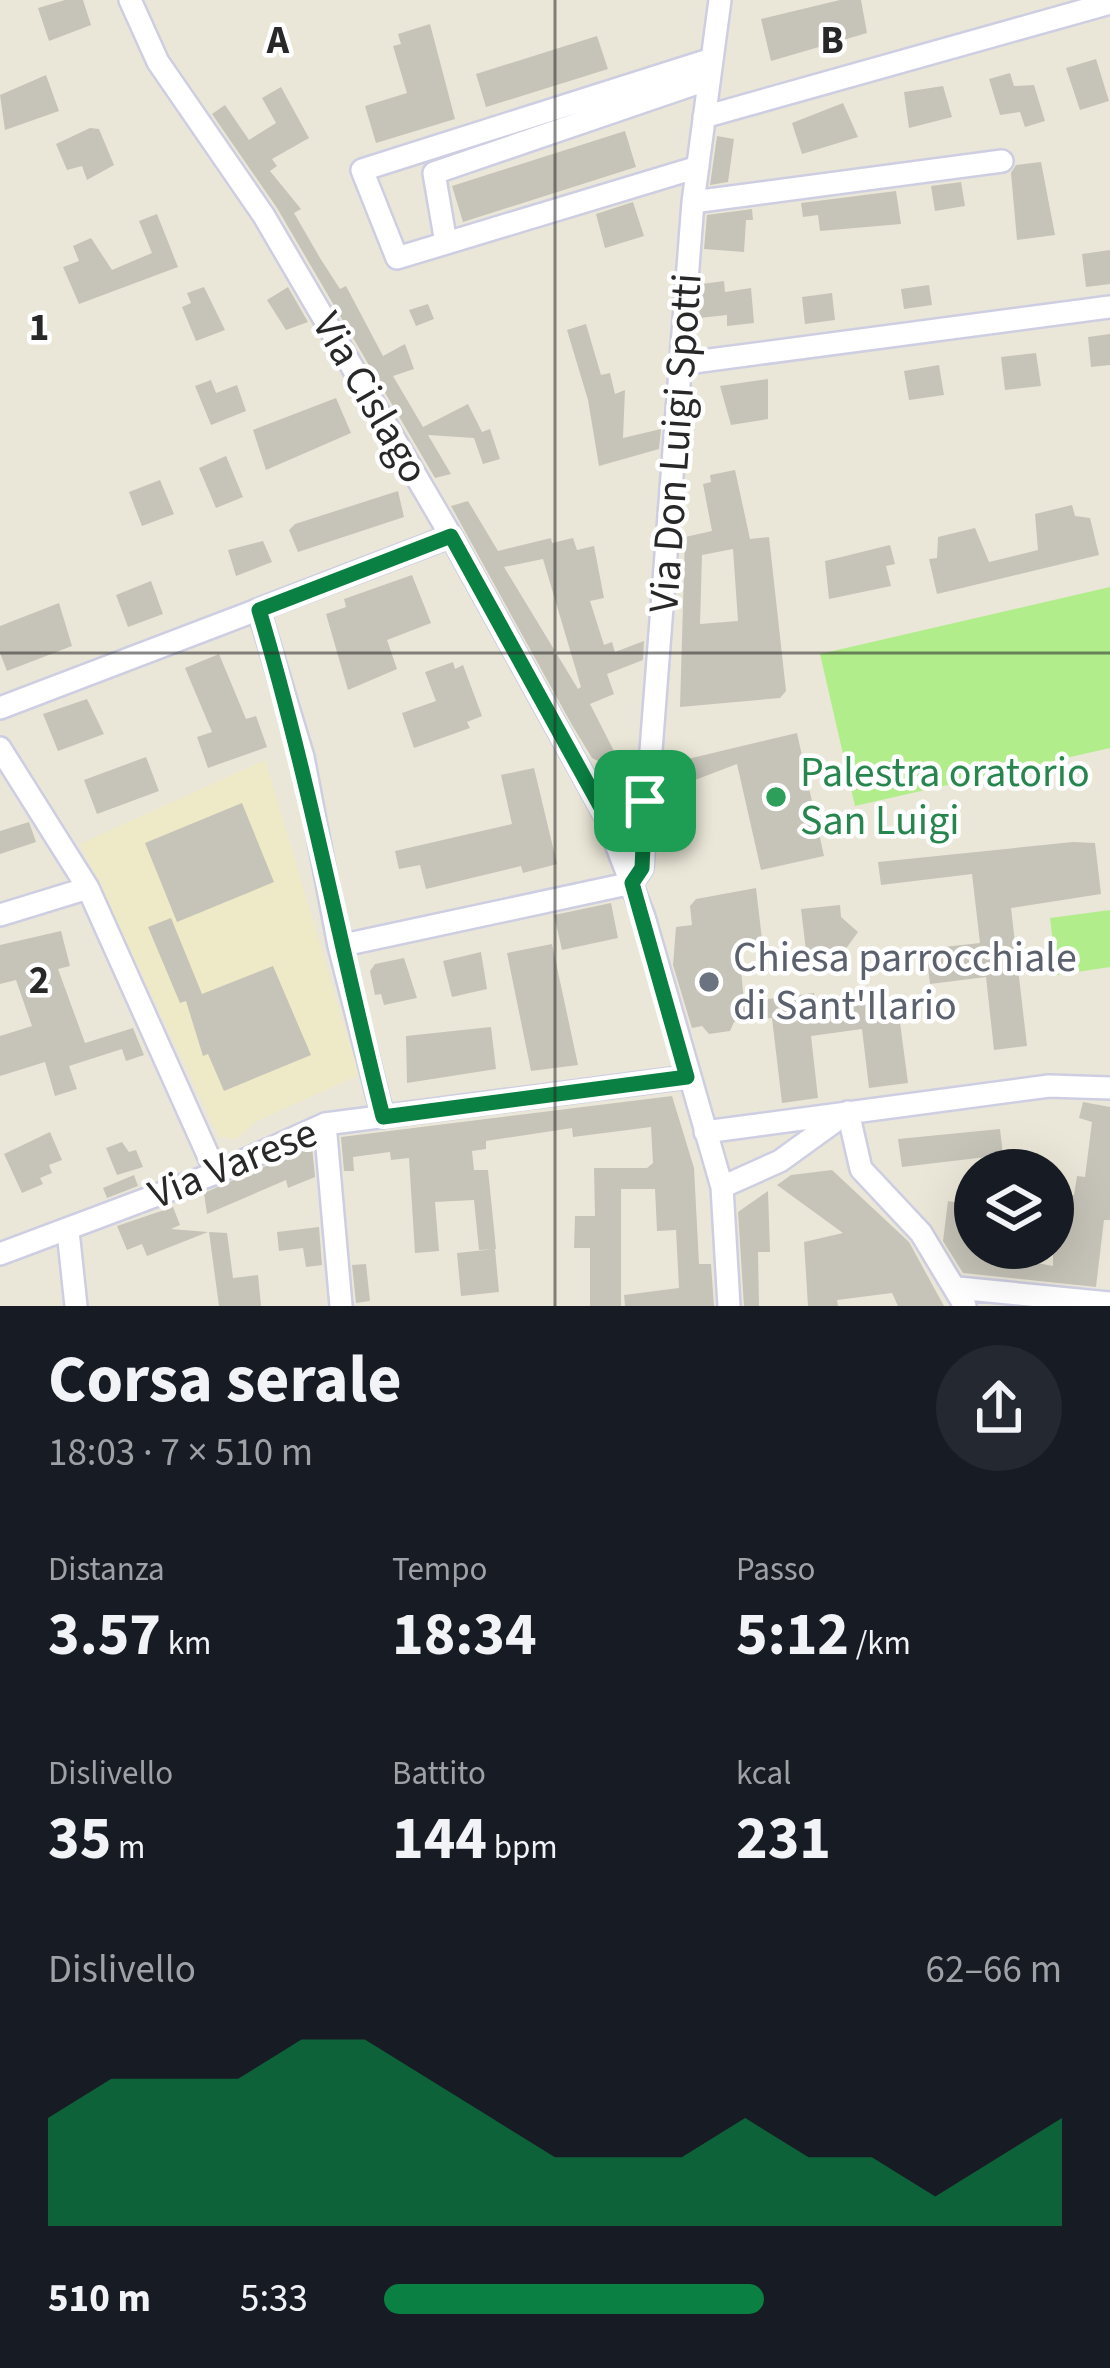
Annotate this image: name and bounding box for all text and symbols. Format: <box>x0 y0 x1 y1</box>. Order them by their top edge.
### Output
text: A <box>266 13 290 69</box>
text: B <box>820 13 844 69</box>
street label: Via Don Luigi Spotti <box>634 271 718 615</box>
text: 1 <box>29 300 49 356</box>
street label: Via Cislago <box>297 301 443 495</box>
place label: Palestra oratorio San Luigi <box>800 743 1090 851</box>
pin <box>594 750 696 852</box>
icon: arrive <box>612 768 678 834</box>
marker: Palestra oratorio San Luigi <box>763 784 789 810</box>
place label: Chiesa parrocchiale di Sant'Ilario <box>733 928 1077 1036</box>
text: 2 <box>29 953 49 1009</box>
marker: Chiesa parrocchiale di Sant'Ilario <box>696 969 722 995</box>
street label: Via Varese <box>140 1103 326 1225</box>
map controls <box>954 1149 1074 1269</box>
button: layers <box>954 1149 1074 1269</box>
text: Corsa serale <box>48 1333 402 1427</box>
button: share <box>936 1345 1062 1471</box>
text: 18:03 · 7 × 510 m <box>48 1425 313 1481</box>
text: Distanza <box>48 1546 165 1593</box>
text: Tempo <box>392 1546 487 1593</box>
text: Passo <box>736 1546 815 1593</box>
text: 3.57 <box>48 1593 161 1678</box>
text: 18:34 <box>392 1593 537 1678</box>
text: 5:12 <box>736 1593 849 1678</box>
text: km <box>161 1620 211 1667</box>
text: /km <box>849 1620 911 1667</box>
text: Dislivello <box>48 1750 173 1797</box>
text: Battito <box>392 1750 486 1797</box>
text: kcal <box>736 1750 792 1797</box>
text: 35 <box>48 1797 111 1882</box>
text: 144 <box>392 1797 487 1882</box>
text: 231 <box>736 1797 831 1882</box>
text: m <box>111 1824 145 1871</box>
text: bpm <box>487 1824 558 1871</box>
text: Dislivello <box>48 1942 196 1998</box>
text: 62–66 m <box>926 1942 1062 1998</box>
text: 510 m <box>48 2271 151 2327</box>
text: 5:33 <box>240 2271 308 2327</box>

